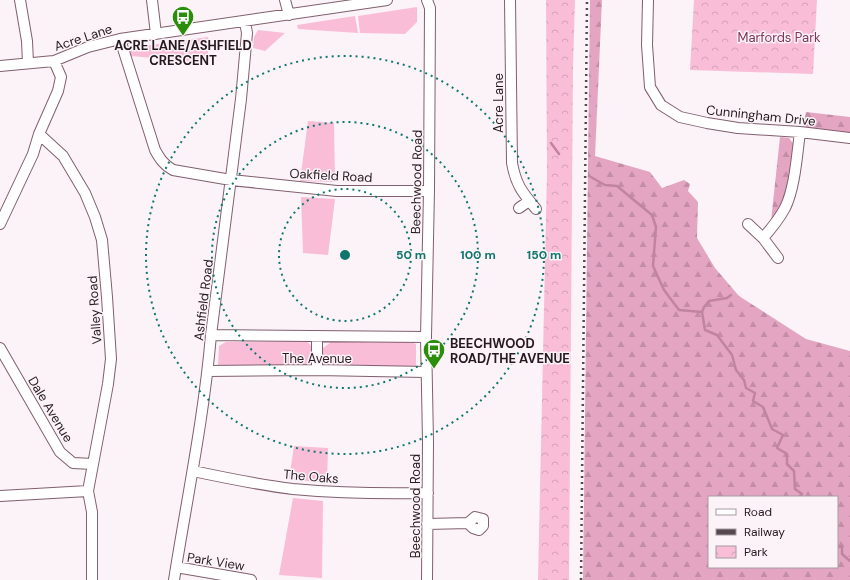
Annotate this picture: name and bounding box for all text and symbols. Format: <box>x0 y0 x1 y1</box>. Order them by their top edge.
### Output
bus stop icon: ACRE LANE/ASHFIELD CRESCENT <box>170 4 196 37</box>
street label: Acre Lane <box>52 20 114 55</box>
park label: Marfords Park <box>737 29 821 46</box>
place label: ACRE LANE/ASHFIELD CRESCENT <box>114 37 252 69</box>
street label: Acre Lane <box>490 73 507 133</box>
street label: Cunningham Drive <box>705 101 816 130</box>
street label: Beechwood Road <box>407 130 426 234</box>
street label: Oakfield Road <box>289 165 373 186</box>
text: 50 m <box>396 247 426 263</box>
text: 100 m <box>460 247 496 263</box>
text: 150 m <box>527 247 561 263</box>
centre of rings <box>338 248 352 262</box>
street label: Ashfield Road <box>190 258 217 342</box>
street label: Valley Road <box>84 275 105 345</box>
place label: BEECHWOOD ROAD/THE AVENUE <box>450 335 570 367</box>
bus stop icon: BEECHWOOD ROAD/THE AVENUE <box>421 337 447 370</box>
street label: The Avenue <box>282 350 352 367</box>
street label: Dale Avenue <box>24 373 77 445</box>
street label: Beechwood Road <box>407 454 424 558</box>
street label: The Oaks <box>283 466 339 487</box>
legend <box>708 496 838 568</box>
text: Road <box>744 504 772 520</box>
text: Railway <box>744 524 785 540</box>
text: Park <box>744 544 768 560</box>
street label: Park View <box>186 549 246 574</box>

